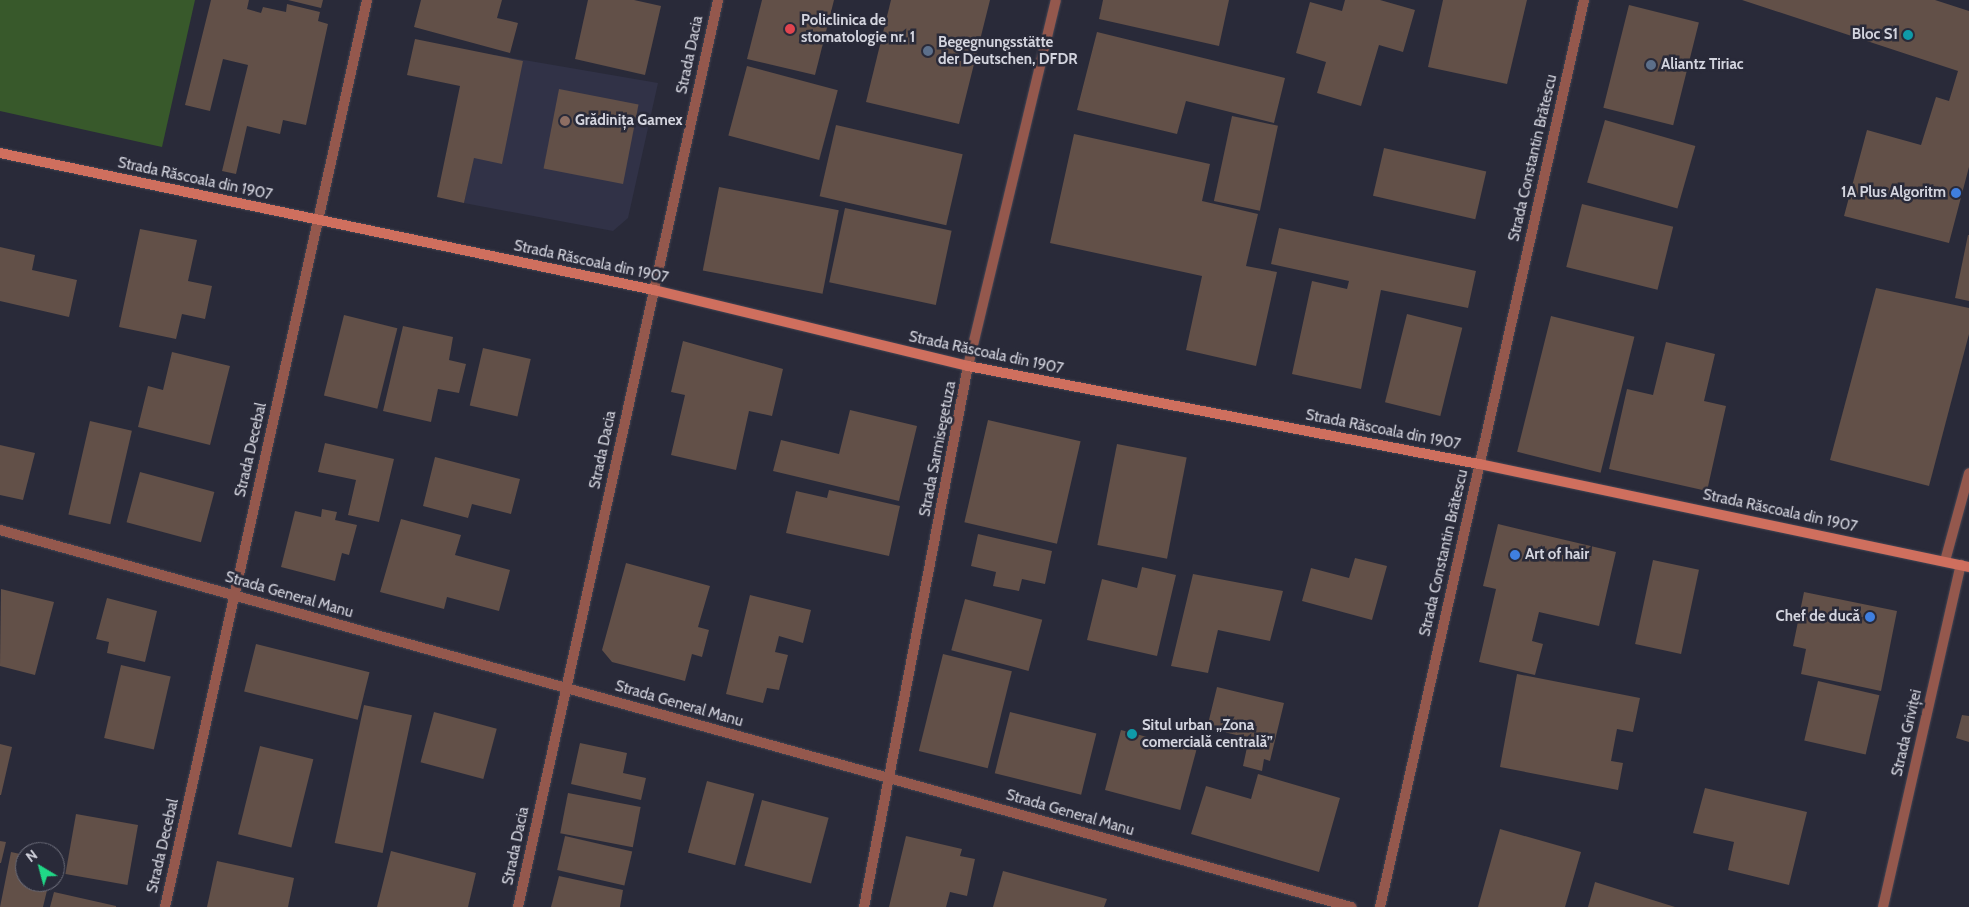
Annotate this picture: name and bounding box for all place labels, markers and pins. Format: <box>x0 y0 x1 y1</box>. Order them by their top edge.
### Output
place label: Policlinica de stomatologie nr. 1 <box>801 11 915 46</box>
marker: Policlinica de stomatologie nr. 1 <box>783 22 797 36</box>
place label: Bloc S1 <box>1852 26 1898 44</box>
marker: Bloc S1 <box>1902 29 1914 41</box>
place label: Begegnungsstätte der Deutschen, DFDR <box>938 33 1078 68</box>
marker: Begegnungsstätte der Deutschen, DFDR <box>922 45 934 57</box>
place label: Aliantz Tiriac <box>1661 56 1744 74</box>
marker: Aliantz Tiriac <box>1645 59 1657 71</box>
place label: Grădinița Gamex <box>575 112 683 130</box>
marker: Grădinița Gamex <box>559 115 571 127</box>
place label: 1A Plus Algoritm <box>1841 184 1946 202</box>
marker: 1A Plus Algoritm <box>1950 187 1962 199</box>
place label: Art of hair <box>1525 546 1589 564</box>
marker: Art of hair <box>1509 549 1521 561</box>
place label: Chef de ducă <box>1776 608 1860 626</box>
marker: Chef de ducă <box>1864 611 1876 623</box>
place label: Situl urban „Zona comercială centrală” <box>1142 716 1273 751</box>
marker: Situl urban „Zona comercială centrală” <box>1126 728 1138 740</box>

